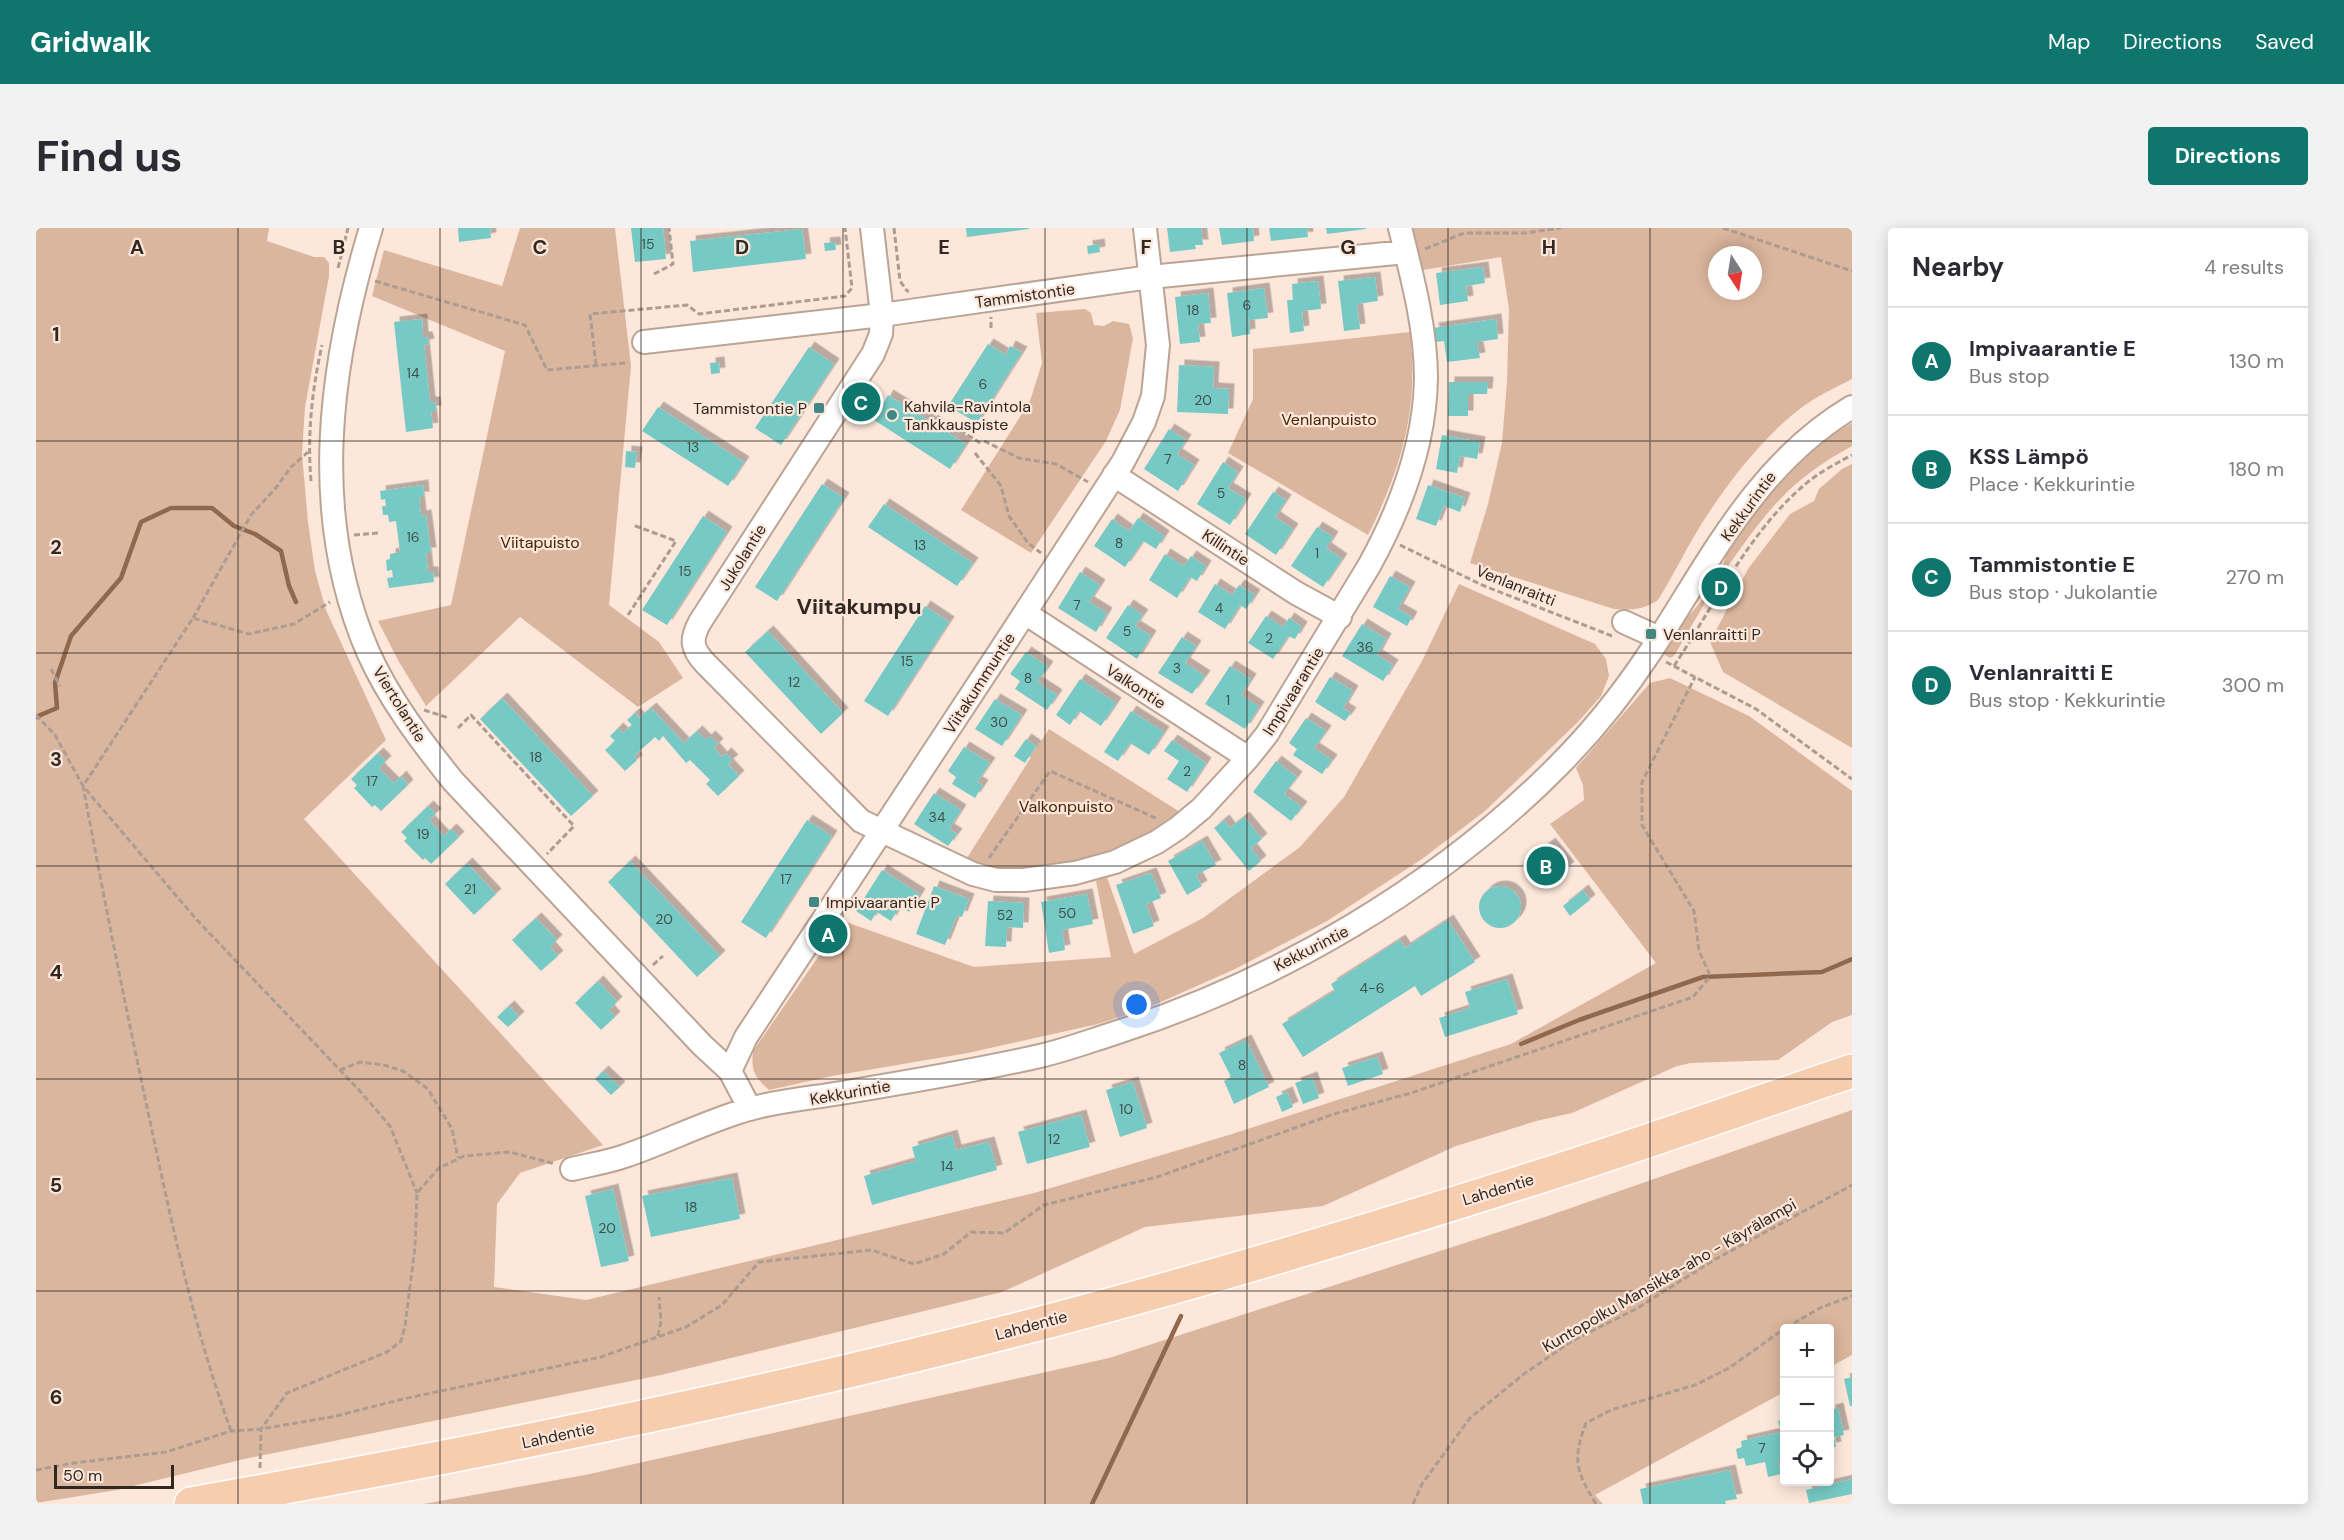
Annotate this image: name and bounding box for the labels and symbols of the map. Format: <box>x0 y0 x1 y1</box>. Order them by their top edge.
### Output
text: A <box>130 234 144 260</box>
text: B <box>333 234 345 260</box>
text: C <box>533 234 547 260</box>
text: D <box>735 234 749 260</box>
text: E <box>938 234 950 260</box>
text: F <box>1140 234 1152 260</box>
text: G <box>1340 234 1356 260</box>
text: H <box>1542 234 1556 260</box>
house number: 15 <box>642 235 654 253</box>
north arrow <box>1708 246 1762 300</box>
street label: Tammistontie <box>974 278 1076 313</box>
house number: 6 <box>1243 296 1251 314</box>
house number: 18 <box>1187 301 1199 319</box>
text: 1 <box>52 321 60 347</box>
house number: 14 <box>407 364 420 382</box>
house number: 6 <box>979 375 987 393</box>
pin: C <box>842 380 880 424</box>
house number: 20 <box>1194 391 1212 409</box>
place label: Kahvila-Ravintola Tankkauspiste <box>904 396 1031 435</box>
place label: Tammistontie P <box>693 398 807 419</box>
marker: Tammistontie P <box>812 401 826 415</box>
marker: Kahvila-Ravintola Tankkauspiste <box>885 408 899 422</box>
park label: Venlanpuisto <box>1281 409 1377 430</box>
house number: 13 <box>687 438 699 456</box>
house number: 7 <box>1164 450 1172 468</box>
street label: Kekkurintie <box>1716 467 1781 545</box>
house number: 5 <box>1217 484 1225 502</box>
street label: Jukolantie <box>714 520 771 595</box>
street label: Killintie <box>1198 524 1253 571</box>
house number: 16 <box>406 528 420 546</box>
park label: Viitapuisto <box>500 532 580 553</box>
text: 2 <box>50 534 62 560</box>
house number: 8 <box>1115 534 1123 552</box>
house number: 13 <box>914 536 926 554</box>
house number: 1 <box>1315 544 1319 562</box>
street label: Venlanraitti <box>1473 560 1559 611</box>
house number: 15 <box>679 562 691 580</box>
pin: D <box>1702 564 1740 610</box>
district label: Viitakumpu <box>797 592 921 621</box>
house number: 7 <box>1073 596 1081 614</box>
house number: 4 <box>1215 599 1224 617</box>
house number: 5 <box>1123 622 1131 640</box>
place label: Venlanraitti P <box>1663 624 1761 645</box>
marker: Venlanraitti P <box>1644 627 1658 641</box>
street label: Viitakummuntie <box>939 629 1020 738</box>
house number: 2 <box>1265 629 1273 647</box>
house number: 36 <box>1356 638 1374 656</box>
street label: Impivaarantie <box>1258 643 1329 739</box>
house number: 15 <box>901 652 913 670</box>
street label: Valkontie <box>1102 659 1170 714</box>
house number: 3 <box>1173 659 1181 677</box>
street label: Viertolantie <box>368 662 431 746</box>
house number: 8 <box>1024 669 1032 687</box>
house number: 12 <box>788 673 800 691</box>
house number: 1 <box>1226 691 1230 709</box>
house number: 30 <box>990 713 1008 731</box>
text: 3 <box>50 746 62 772</box>
house number: 18 <box>530 748 542 766</box>
house number: 2 <box>1183 762 1191 780</box>
house number: 17 <box>366 772 378 790</box>
park label: Valkonpuisto <box>1019 796 1113 817</box>
house number: 34 <box>929 808 946 826</box>
house number: 19 <box>416 825 430 843</box>
pin: B <box>1526 844 1566 888</box>
house number: 17 <box>780 870 792 888</box>
house number: 21 <box>464 880 476 898</box>
place label: Impivaarantie P <box>826 892 940 913</box>
marker: Impivaarantie P <box>807 895 821 909</box>
house number: 50 <box>1058 904 1076 922</box>
house number: 52 <box>997 906 1013 924</box>
house number: 20 <box>655 910 673 928</box>
pin: A <box>808 912 848 956</box>
street label: Kekkurintie <box>1270 921 1352 976</box>
text: 4 <box>50 959 63 985</box>
house number: 4-6 <box>1360 979 1384 997</box>
your location <box>1122 990 1151 1019</box>
house number: 8 <box>1238 1056 1246 1074</box>
street label: Kekkurintie <box>808 1075 892 1110</box>
house number: 10 <box>1119 1100 1133 1118</box>
house number: 12 <box>1048 1130 1060 1148</box>
house number: 14 <box>941 1157 954 1175</box>
street label: Lahdentie <box>1460 1169 1537 1210</box>
text: 5 <box>50 1172 62 1198</box>
street label: Kuntopolku Mansikka-aho - Käyrälampi <box>1538 1194 1800 1357</box>
house number: 18 <box>685 1198 697 1216</box>
house number: 20 <box>598 1219 616 1237</box>
street label: Lahdentie <box>993 1306 1070 1345</box>
text: 6 <box>50 1384 62 1410</box>
street label: Lahdentie <box>520 1418 596 1453</box>
house number: 7 <box>1758 1439 1766 1457</box>
scale bar <box>54 1462 174 1490</box>

